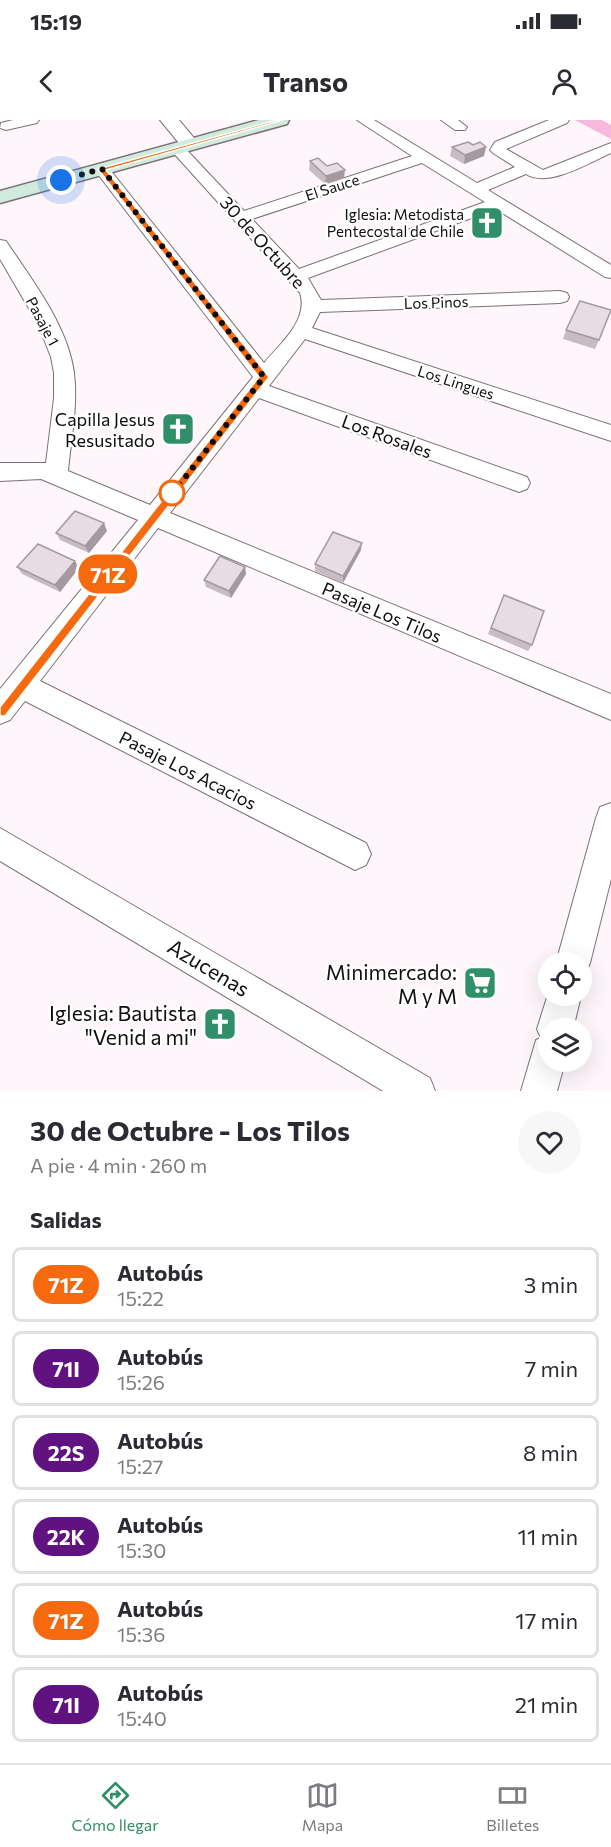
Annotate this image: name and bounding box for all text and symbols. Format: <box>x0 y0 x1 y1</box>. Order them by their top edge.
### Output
text: 15:19 <box>30 8 82 35</box>
icon: back <box>30 65 63 98</box>
text: Transo <box>263 65 348 98</box>
icon: person <box>548 65 581 98</box>
your location <box>46 165 76 195</box>
street label: El Sauce <box>303 170 361 204</box>
street label: 30 de Octubre <box>216 191 310 293</box>
place label: Iglesia: Metodista Pentecostal de Chile <box>327 205 464 240</box>
church icon: Iglesia: Metodista Pentecostal de Chile <box>469 205 505 241</box>
street label: Los Pinos <box>403 292 469 312</box>
street label: Pasaje 1 <box>23 293 63 349</box>
street label: Los Lingues <box>415 361 497 403</box>
place label: Capilla Jesus Resusitado <box>55 408 155 451</box>
street label: Los Rosales <box>339 410 435 462</box>
church icon: Capilla Jesus Resusitado <box>160 411 196 447</box>
unlabelled marker <box>159 480 185 506</box>
line badge: 71Z <box>74 554 142 594</box>
text: 71Z <box>90 562 126 587</box>
street label: Pasaje Los Tilos <box>319 577 445 647</box>
street label: Pasaje Los Acacios <box>116 726 260 814</box>
street label: Azucenas <box>164 933 254 1001</box>
map controls <box>538 952 592 1072</box>
button: locate <box>538 952 592 1006</box>
place label: Minimercado: M y M <box>326 959 457 1008</box>
supermarket icon: Minimercado: M y M <box>462 965 498 1001</box>
place label: Iglesia: Bautista "Venid a mi" <box>49 1000 197 1049</box>
church icon: Iglesia: Bautista "Venid a mi" <box>202 1006 238 1042</box>
button: layers <box>538 1018 592 1072</box>
button: heart <box>518 1111 581 1174</box>
text: 30 de Octubre - Los Tilos <box>30 1113 350 1147</box>
text: A pie · 4 min · 260 m <box>30 1153 207 1177</box>
text: Salidas <box>30 1206 102 1233</box>
text: Autobús <box>117 1259 203 1286</box>
text: 3 min <box>524 1271 578 1298</box>
text: 71Z <box>48 1272 84 1297</box>
text: 15:22 <box>117 1286 164 1310</box>
text: Autobús <box>117 1343 203 1370</box>
text: 7 min <box>525 1355 578 1382</box>
text: 71I <box>52 1356 80 1381</box>
text: 15:26 <box>117 1370 165 1394</box>
text: Autobús <box>117 1427 203 1454</box>
text: 8 min <box>523 1439 578 1466</box>
text: 22S <box>48 1440 84 1465</box>
text: 15:27 <box>117 1454 163 1478</box>
text: Autobús <box>117 1511 203 1538</box>
text: 11 min <box>518 1523 578 1550</box>
text: 22K <box>47 1524 85 1549</box>
text: 15:30 <box>117 1538 166 1562</box>
text: Autobús <box>117 1595 203 1622</box>
text: 17 min <box>515 1607 578 1634</box>
text: 71Z <box>48 1608 84 1633</box>
text: 15:36 <box>117 1622 165 1646</box>
text: Autobús <box>117 1679 203 1706</box>
text: 21 min <box>515 1691 578 1718</box>
text: 71I <box>52 1692 80 1717</box>
text: 15:40 <box>117 1706 167 1730</box>
tab: Cómo llegar <box>72 1779 159 1834</box>
tab: Mapa <box>302 1779 343 1834</box>
tab: Billetes <box>486 1779 539 1834</box>

